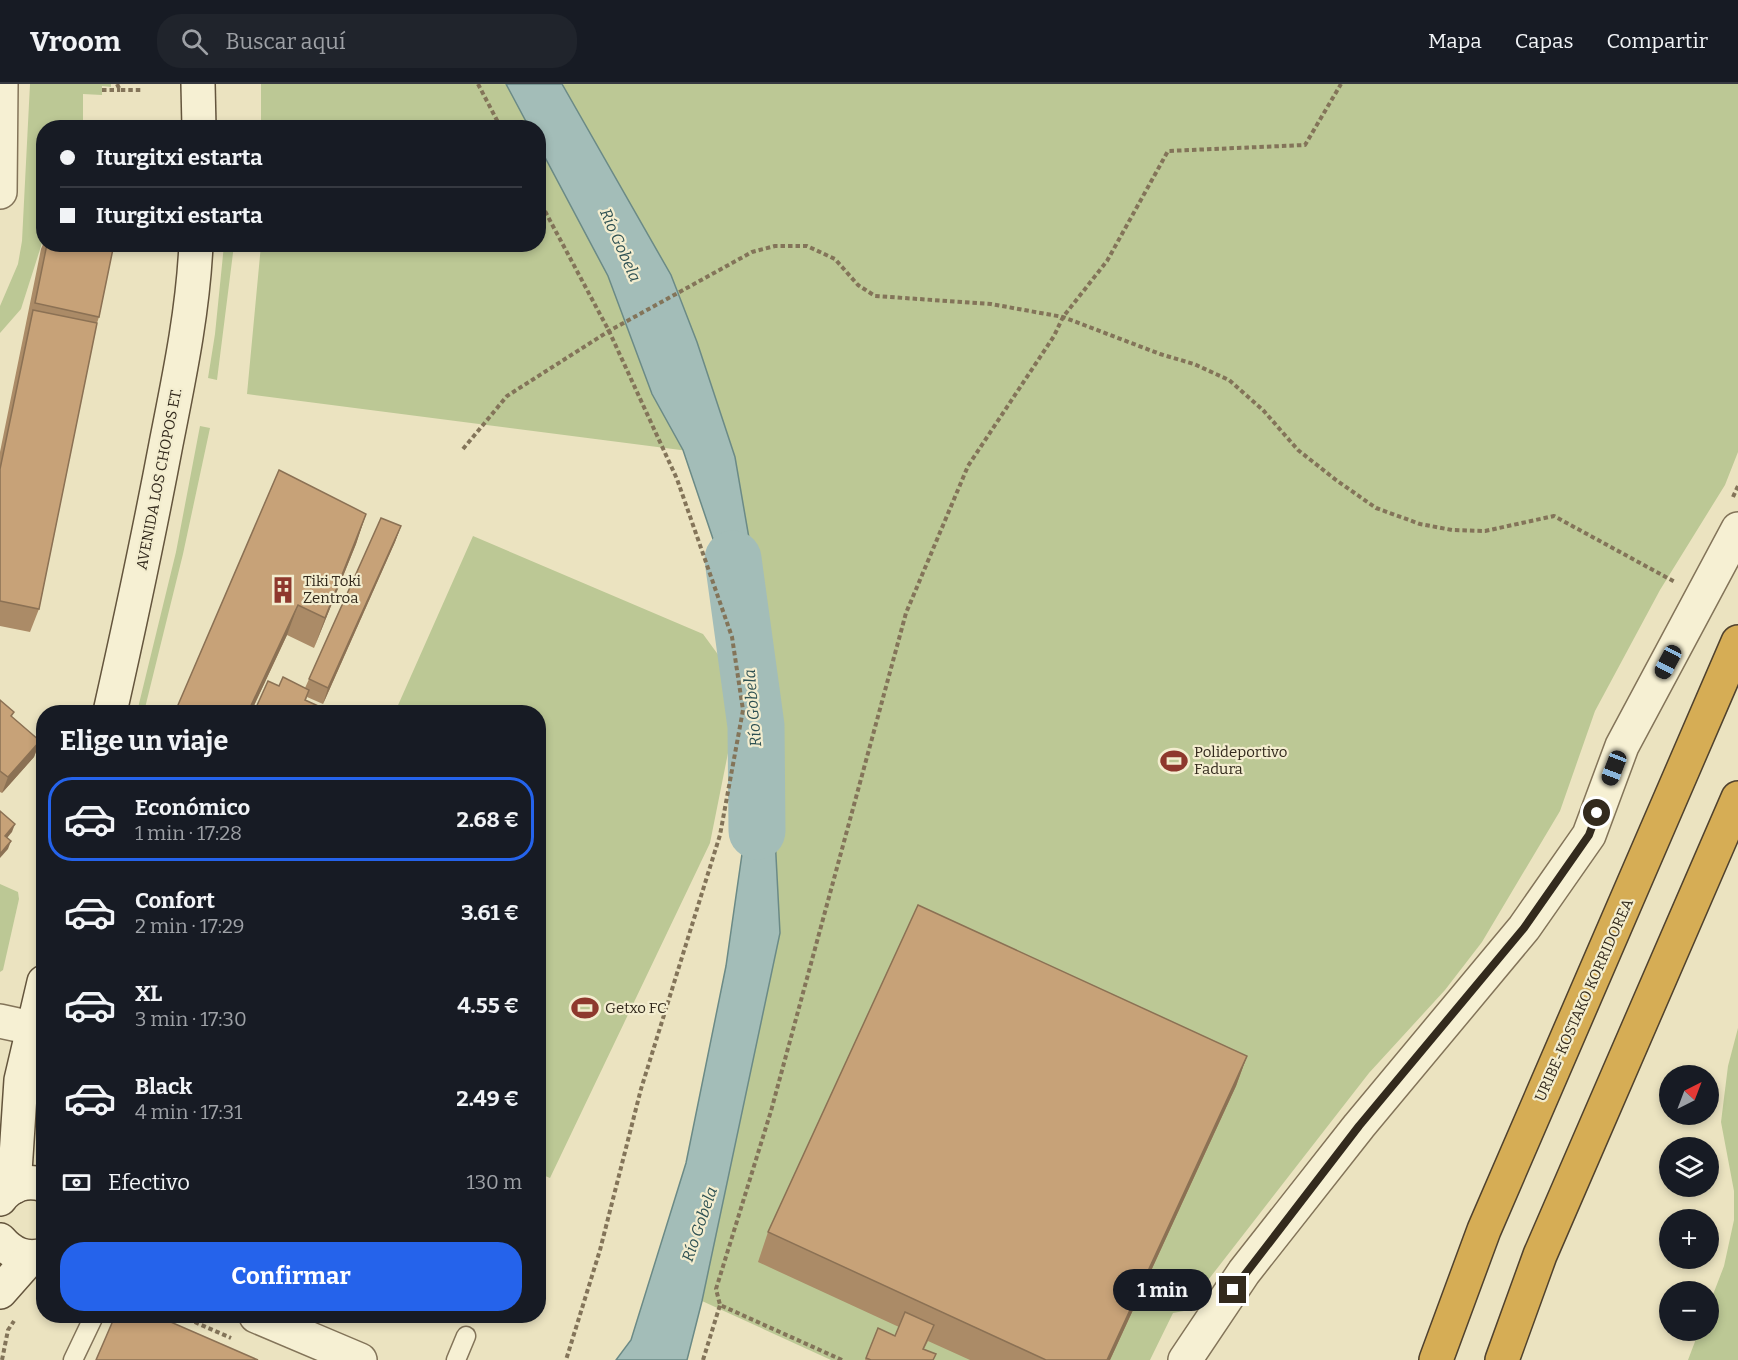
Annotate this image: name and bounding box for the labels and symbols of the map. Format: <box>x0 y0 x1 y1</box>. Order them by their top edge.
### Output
water label: Río Gobela <box>596 206 645 285</box>
street label: AVENIDA LOS CHOPOS ET. <box>133 387 185 571</box>
place label: Tiki Toki Zentroa <box>303 572 362 607</box>
building icon: Tiki Toki Zentroa <box>268 575 298 605</box>
car <box>1652 642 1684 682</box>
water label: Río Gobela <box>740 668 765 748</box>
place label: Polideportivo Fadura <box>1194 743 1287 778</box>
sports icon: Polideportivo Fadura <box>1159 746 1189 776</box>
car <box>1599 748 1629 788</box>
route start <box>1583 799 1610 826</box>
street label: URIBE-KOSTAKO KORRIDOREA <box>1531 895 1637 1104</box>
sports icon: Getxo FC <box>570 993 600 1023</box>
place label: Getxo FC <box>605 999 667 1017</box>
north arrow <box>1659 1065 1719 1125</box>
water label: Río Gobela <box>678 1184 721 1264</box>
callout: 1 min <box>1113 1269 1212 1311</box>
route end <box>1219 1276 1246 1303</box>

